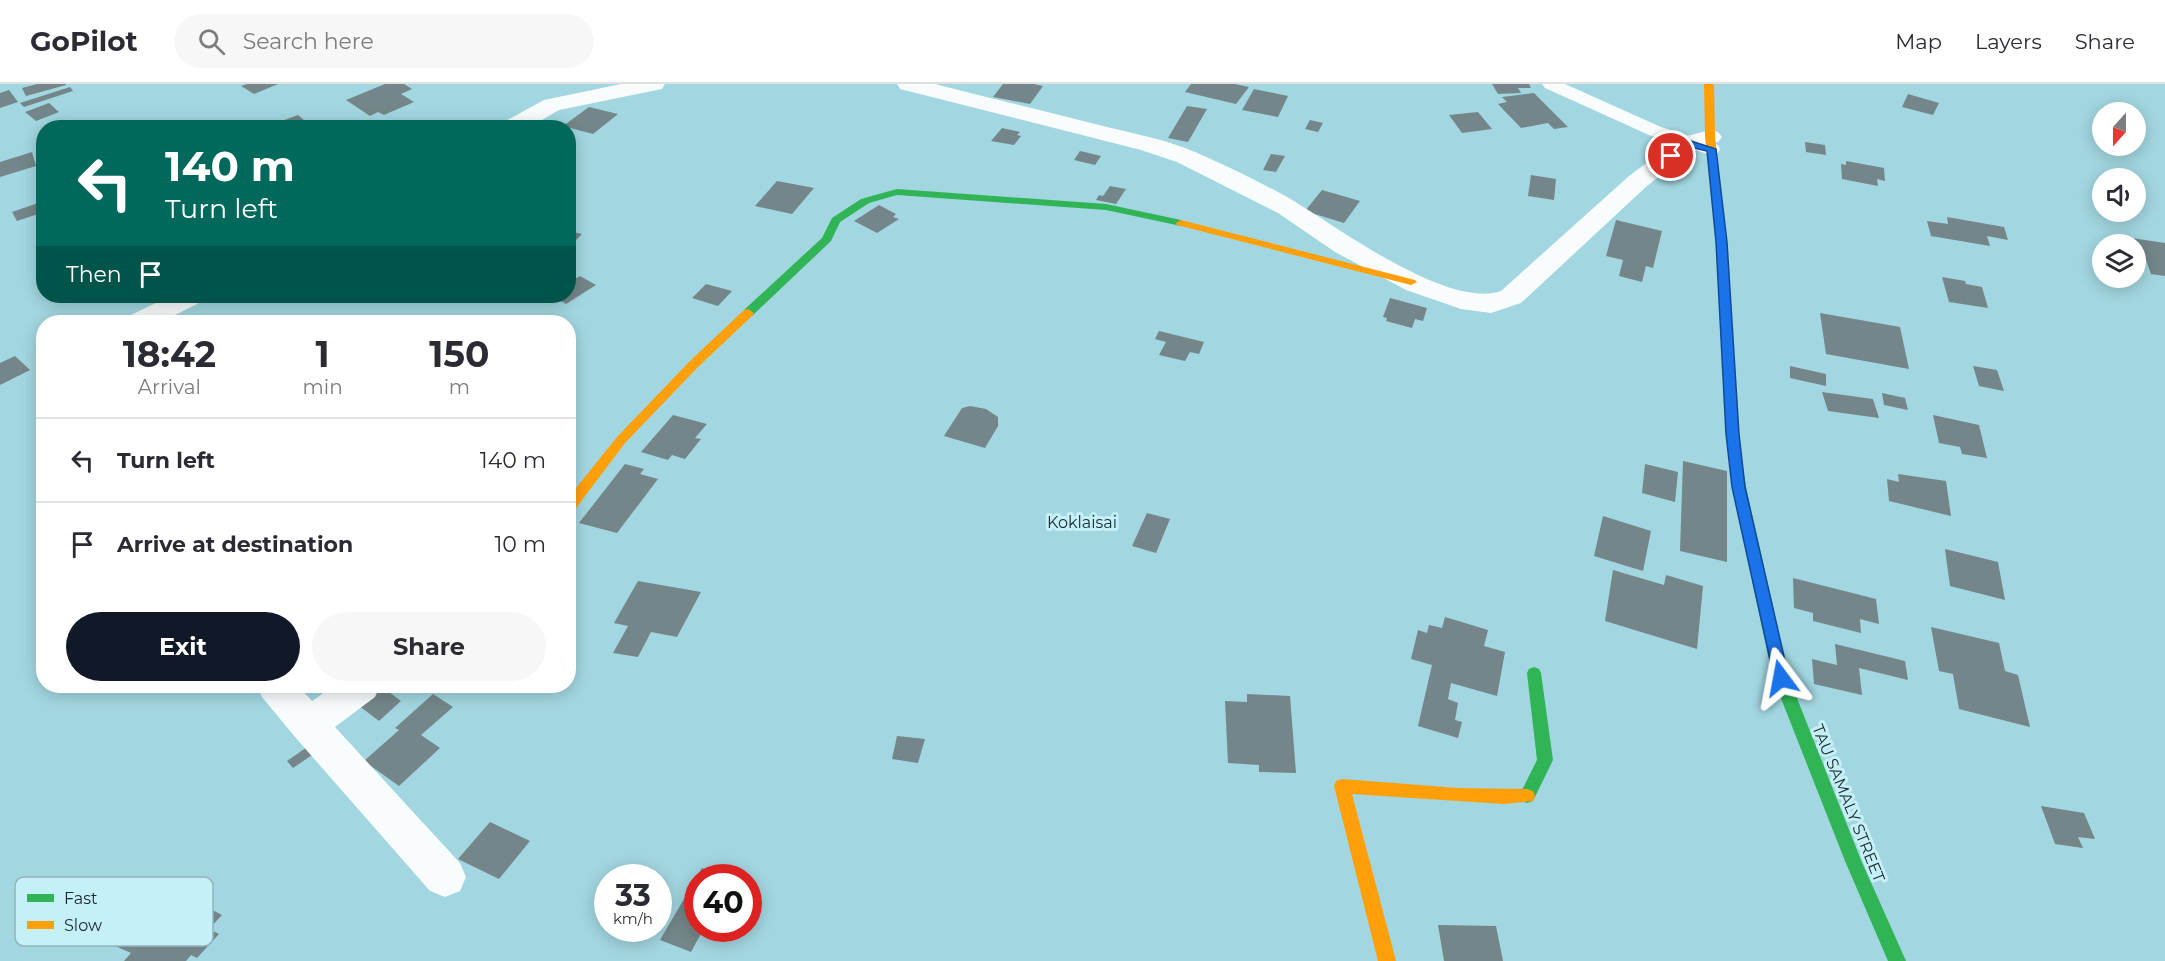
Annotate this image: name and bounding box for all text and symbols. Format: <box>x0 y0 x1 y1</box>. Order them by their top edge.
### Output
search box <box>174 14 594 68</box>
text: GoPilot <box>30 24 138 58</box>
icon: search <box>195 25 228 58</box>
text: Search here <box>243 28 374 55</box>
text: Map <box>1895 29 1942 54</box>
text: Layers <box>1975 29 2042 54</box>
text: Share <box>2075 29 2135 54</box>
north arrow <box>2092 102 2146 156</box>
map controls <box>2092 102 2146 288</box>
pin <box>1645 130 1696 181</box>
icon: arrive <box>1654 139 1687 172</box>
text: 140 m <box>165 140 295 192</box>
icon: left <box>66 144 144 222</box>
button: sound <box>2092 168 2146 222</box>
text: Turn left <box>165 192 278 225</box>
button: layers <box>2092 234 2146 288</box>
icon: arrive <box>134 258 167 291</box>
text: Then <box>66 261 122 288</box>
text: 18:42 <box>123 332 216 376</box>
text: 1 <box>316 332 330 376</box>
text: 150 <box>429 332 489 376</box>
text: Arrival <box>138 375 201 399</box>
text: min <box>303 375 343 399</box>
text: m <box>449 375 470 399</box>
icon: left <box>66 444 99 477</box>
text: Turn left <box>117 447 215 474</box>
text: 140 m <box>480 447 546 474</box>
park label: Koklaisai <box>1047 513 1117 532</box>
icon: arrive <box>66 528 99 561</box>
text: Arrive at destination <box>117 531 353 558</box>
text: 10 m <box>494 531 546 558</box>
button: Exit <box>66 612 300 681</box>
button: Share <box>312 612 546 681</box>
position arrow <box>1749 646 1813 710</box>
street label: TAU SAMALY STREET <box>1808 722 1889 886</box>
speed limit sign: 40 <box>684 864 762 942</box>
legend <box>15 877 213 946</box>
text: 33 <box>615 877 651 914</box>
text: Fast <box>64 889 98 908</box>
text: km/h <box>613 909 653 928</box>
text: Slow <box>64 916 102 935</box>

